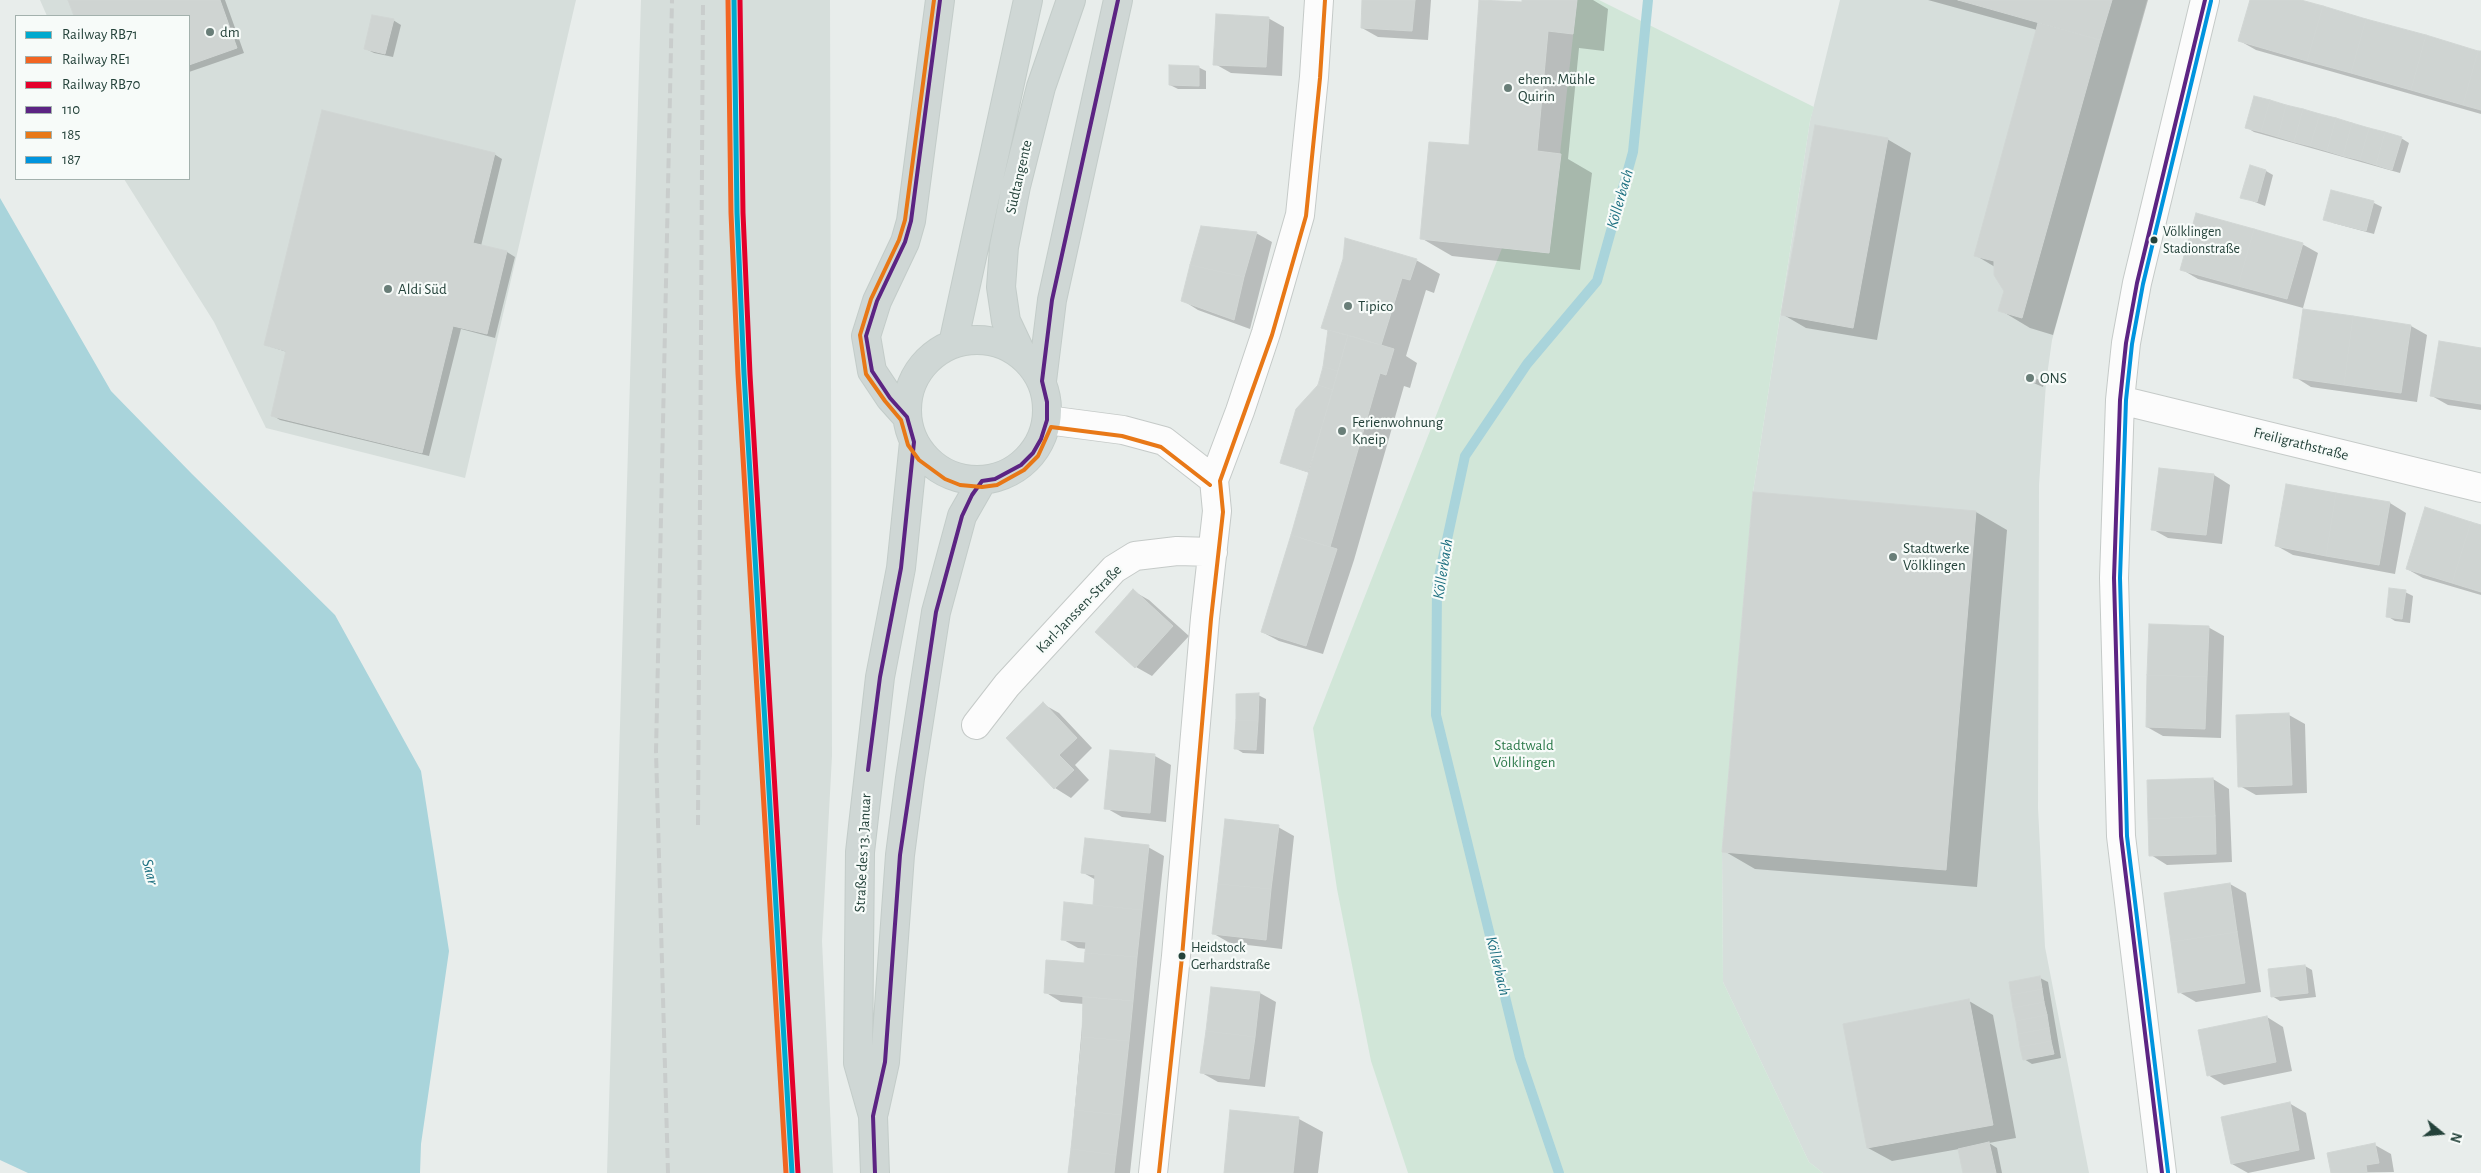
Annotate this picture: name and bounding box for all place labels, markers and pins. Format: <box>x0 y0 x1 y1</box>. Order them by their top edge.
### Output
place label: dm <box>220 23 240 41</box>
marker: dm <box>204 26 216 38</box>
place label: ehem. Mühle Quirin <box>1518 70 1595 105</box>
marker: ehem. Mühle Quirin <box>1502 82 1514 94</box>
place label: Völklingen Stadionstraße <box>2163 224 2240 256</box>
marker: Völklingen Stadionstraße <box>2149 235 2159 245</box>
place label: Aldi Süd <box>398 280 447 298</box>
marker: Aldi Süd <box>382 283 394 295</box>
place label: Tipico <box>1358 297 1393 315</box>
marker: Tipico <box>1342 300 1354 312</box>
place label: ONS <box>2040 369 2067 387</box>
marker: ONS <box>2024 372 2036 384</box>
place label: Ferienwohnung Kneip <box>1352 413 1443 448</box>
marker: Ferienwohnung Kneip <box>1336 425 1348 437</box>
place label: Stadtwerke Völklingen <box>1903 539 1970 574</box>
marker: Stadtwerke Völklingen <box>1887 551 1899 563</box>
place label: Heidstock Gerhardstraße <box>1191 940 1270 972</box>
marker: Heidstock Gerhardstraße <box>1177 951 1187 961</box>

